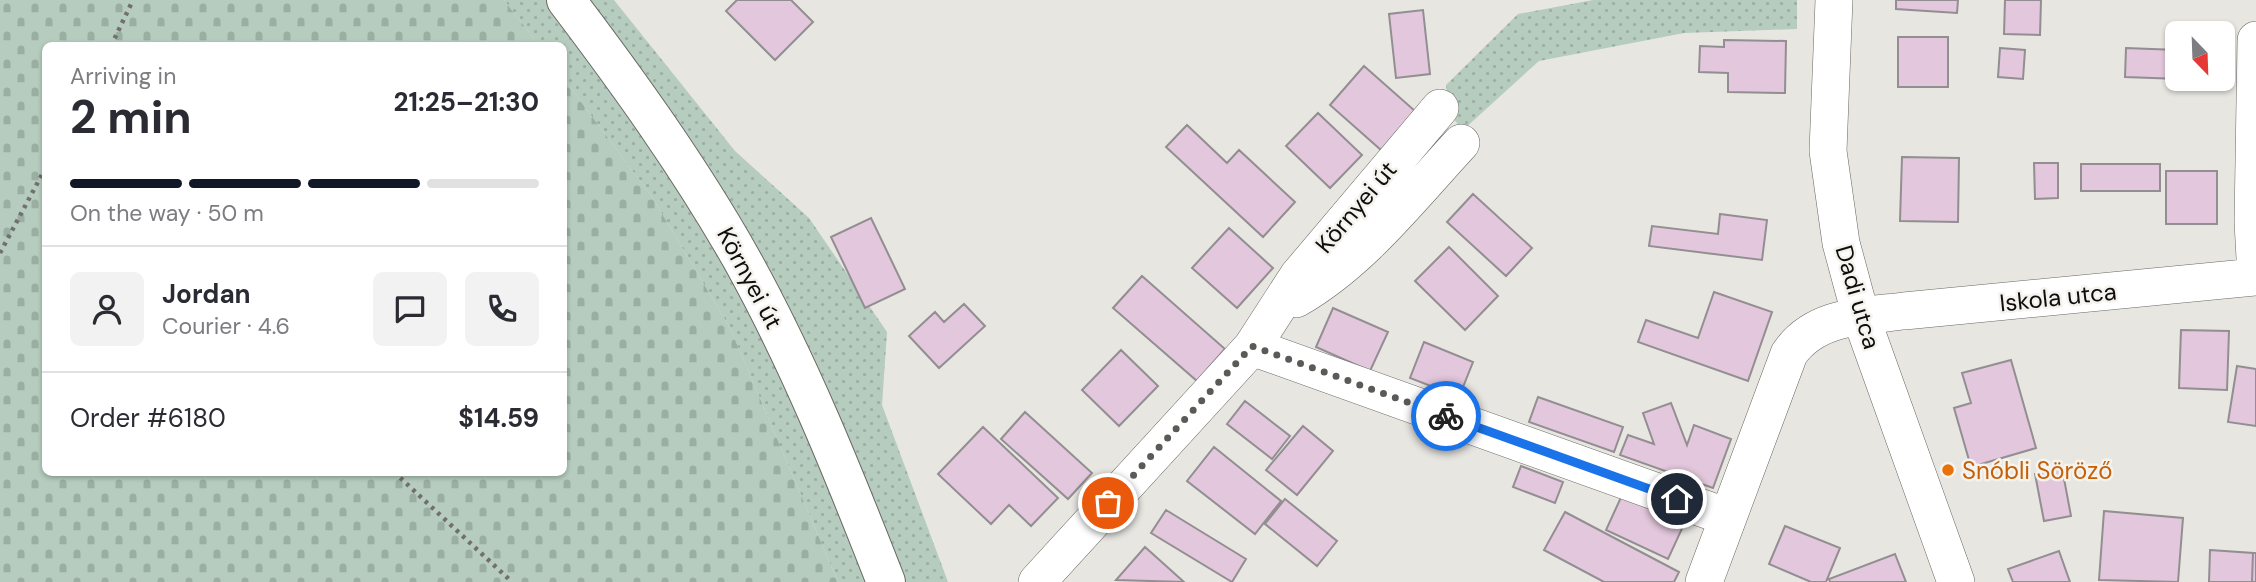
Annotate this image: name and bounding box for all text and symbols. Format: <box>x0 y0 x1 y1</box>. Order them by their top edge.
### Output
north arrow <box>2165 21 2235 91</box>
map controls <box>2165 21 2235 91</box>
text: Arriving in <box>70 61 176 91</box>
text: 21:25–21:30 <box>394 85 539 119</box>
text: 2 min <box>70 87 192 147</box>
street label: Környei út <box>1308 155 1404 259</box>
text: On the way · 50 m <box>70 198 264 228</box>
street label: Környei út <box>710 222 790 334</box>
street label: Dadi utca <box>1828 242 1888 352</box>
button: person <box>70 272 144 346</box>
button: chat <box>373 272 447 346</box>
button: phone <box>465 272 539 346</box>
street label: Iskola utca <box>1998 275 2118 319</box>
text: Jordan <box>162 277 251 311</box>
text: Courier · 4.6 <box>162 311 290 341</box>
courier <box>1411 381 1481 451</box>
icon: bike <box>1427 397 1465 435</box>
text: Order #6180 <box>70 401 226 435</box>
text: $14.59 <box>458 401 539 435</box>
place label: Snóbli Söröző <box>1962 455 2112 486</box>
marker: Snóbli Söröző <box>1940 462 1956 478</box>
pin <box>1647 469 1707 529</box>
pin <box>1078 473 1138 533</box>
icon: home <box>1658 480 1696 518</box>
icon: bag <box>1089 484 1127 522</box>

